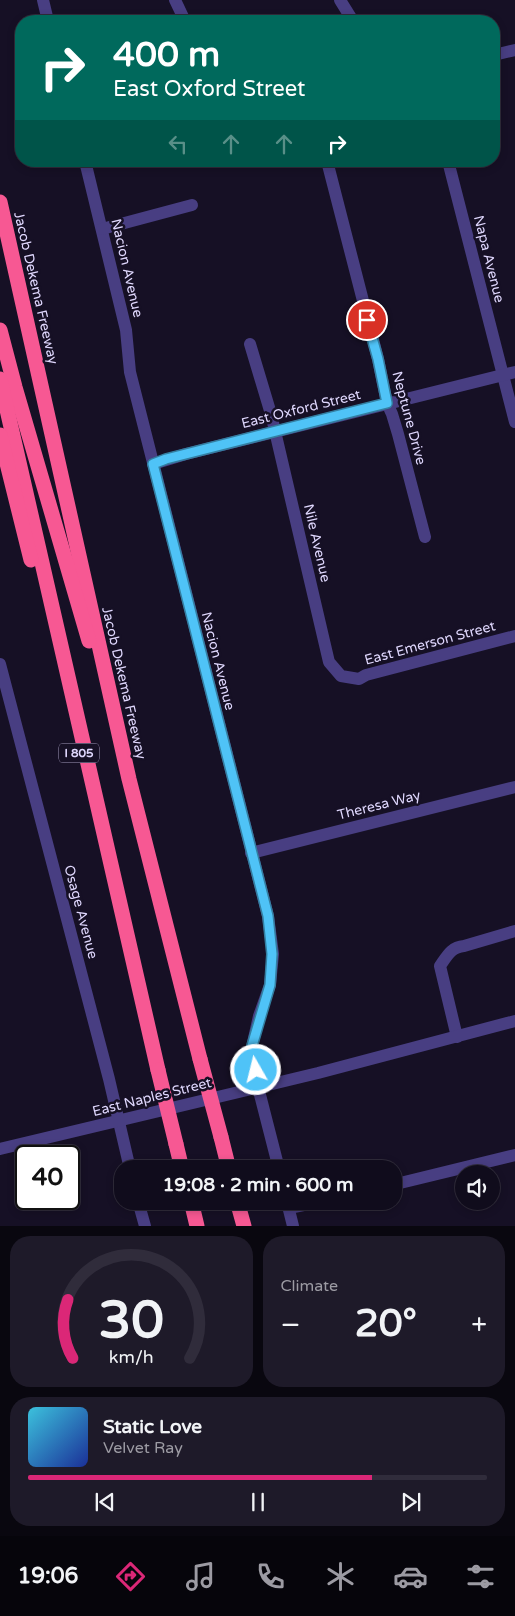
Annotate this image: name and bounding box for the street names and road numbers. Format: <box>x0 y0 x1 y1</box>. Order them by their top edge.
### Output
street label: Jacob Dekema Freeway <box>10 210 62 366</box>
street label: Napa Avenue <box>470 213 508 305</box>
street label: Nacion Avenue <box>107 217 147 319</box>
street label: Neptune Drive <box>388 369 430 467</box>
street label: East Oxford Street <box>240 386 363 432</box>
street label: Nile Avenue <box>300 502 334 584</box>
street label: Jacob Dekema Freeway <box>98 605 150 761</box>
street label: Nacion Avenue <box>198 610 238 712</box>
street label: East Emerson Street <box>363 617 498 669</box>
road number: I 805 <box>59 744 99 762</box>
street label: Theresa Way <box>336 786 423 824</box>
street label: Osage Avenue <box>60 863 102 961</box>
street label: East Naples Street <box>91 1074 214 1120</box>

